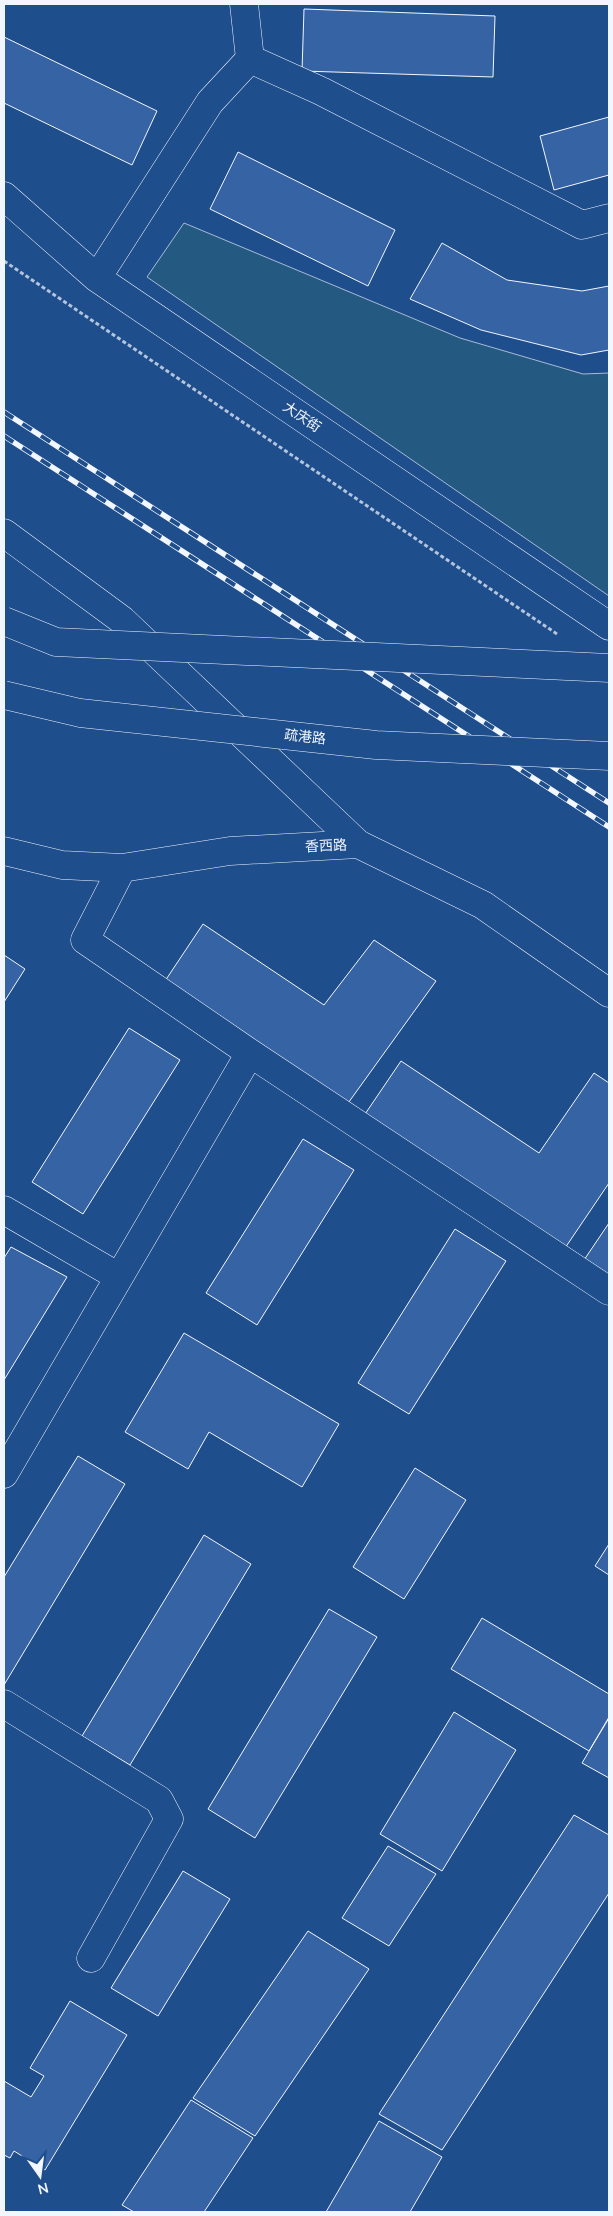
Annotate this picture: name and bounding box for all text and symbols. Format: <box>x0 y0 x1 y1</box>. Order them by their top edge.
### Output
street label: 大庆街 <box>279 397 325 437</box>
street label: 疏港路 <box>283 725 327 749</box>
street label: 香西路 <box>305 835 347 857</box>
north arrow <box>15 2151 65 2201</box>
text: N <box>36 2178 50 2199</box>

